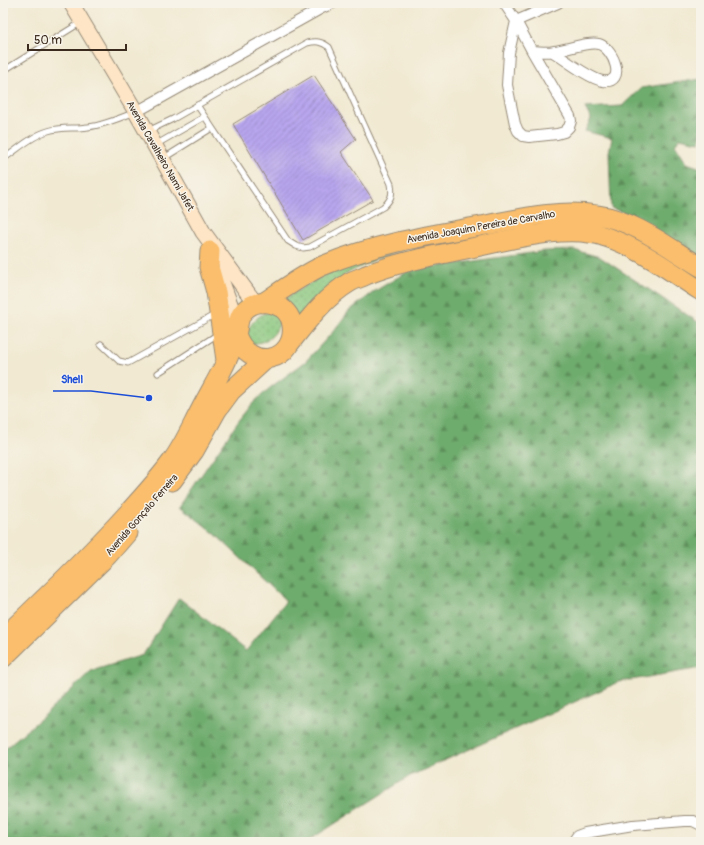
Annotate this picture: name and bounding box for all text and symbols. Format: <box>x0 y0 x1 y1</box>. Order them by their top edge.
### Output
scale bar <box>28 26 126 52</box>
text: 50 m <box>34 33 62 48</box>
street label: Avenida Cavalheiro Nami Jafet <box>124 99 197 214</box>
street label: Avenida Joaquim Pereira de Carvalho <box>406 208 557 246</box>
callout: Shell <box>53 368 91 391</box>
text: Shell <box>61 373 83 386</box>
street label: Avenida Gonçalo Ferreira <box>103 472 181 558</box>

